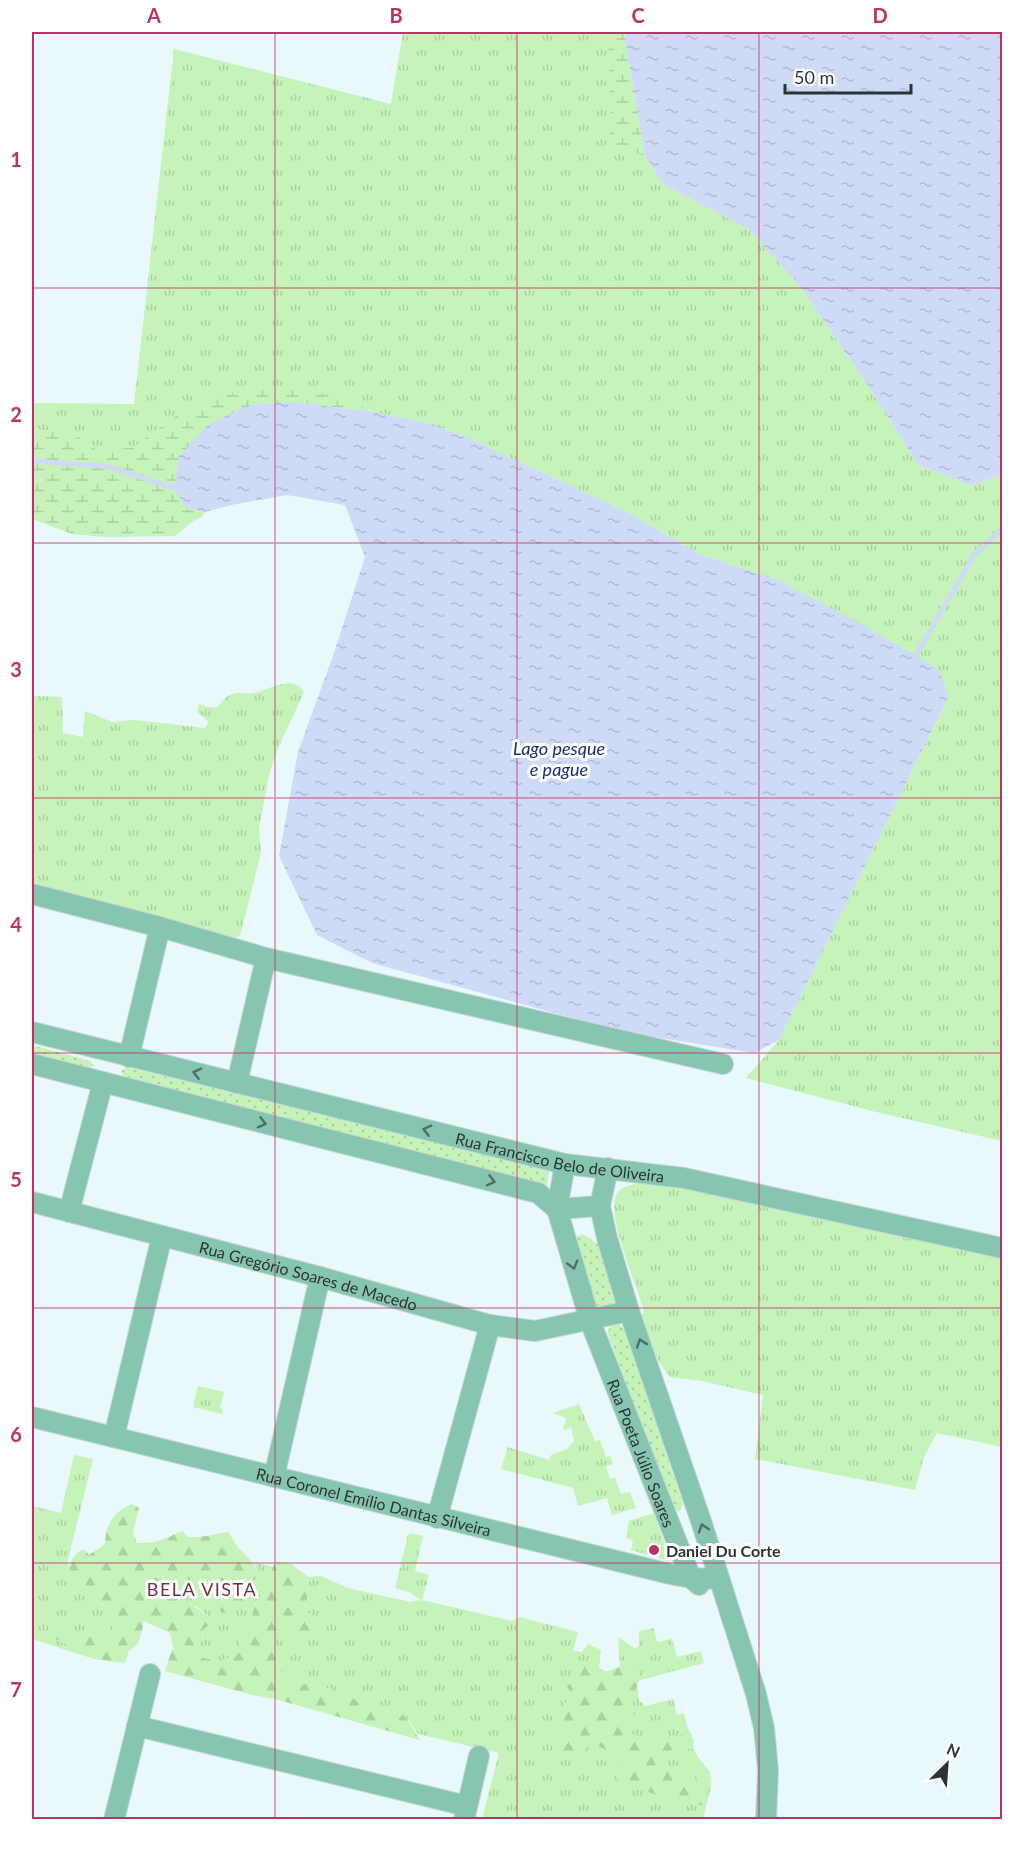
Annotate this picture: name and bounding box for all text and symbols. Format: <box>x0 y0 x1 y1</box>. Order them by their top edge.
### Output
text: A <box>146 3 161 27</box>
text: B <box>389 3 403 27</box>
text: C <box>631 3 645 27</box>
text: D <box>872 3 888 27</box>
scale bar <box>785 57 911 95</box>
text: 50 m <box>794 66 834 88</box>
text: 1 <box>10 147 22 171</box>
text: 2 <box>10 402 22 426</box>
text: 3 <box>10 657 22 681</box>
water label: Lago pesque e pague <box>513 737 605 780</box>
text: 4 <box>10 912 22 936</box>
one-way arrow <box>192 1068 202 1081</box>
one-way arrow <box>257 1115 267 1128</box>
one-way arrow <box>423 1125 433 1138</box>
street label: Rua Francisco Belo de Oliveira <box>454 1128 665 1185</box>
text: 5 <box>10 1167 22 1191</box>
one-way arrow <box>486 1174 496 1186</box>
street label: Rua Gregório Soares de Macedo <box>197 1237 420 1314</box>
one-way arrow <box>566 1259 578 1270</box>
one-way arrow <box>635 1338 648 1349</box>
street label: Rua Poeta Júlio Soares <box>604 1376 679 1530</box>
text: 6 <box>10 1422 22 1446</box>
street label: Rua Coronel Emílio Dantas Silveira <box>255 1463 493 1539</box>
one-way arrow <box>697 1523 710 1534</box>
place label: Daniel Du Corte <box>666 1541 781 1560</box>
marker: Daniel Du Corte <box>647 1543 661 1557</box>
district label: BELA VISTA <box>147 1578 257 1600</box>
text: 7 <box>10 1677 22 1701</box>
north arrow <box>917 1734 977 1794</box>
text: N <box>944 1739 963 1761</box>

